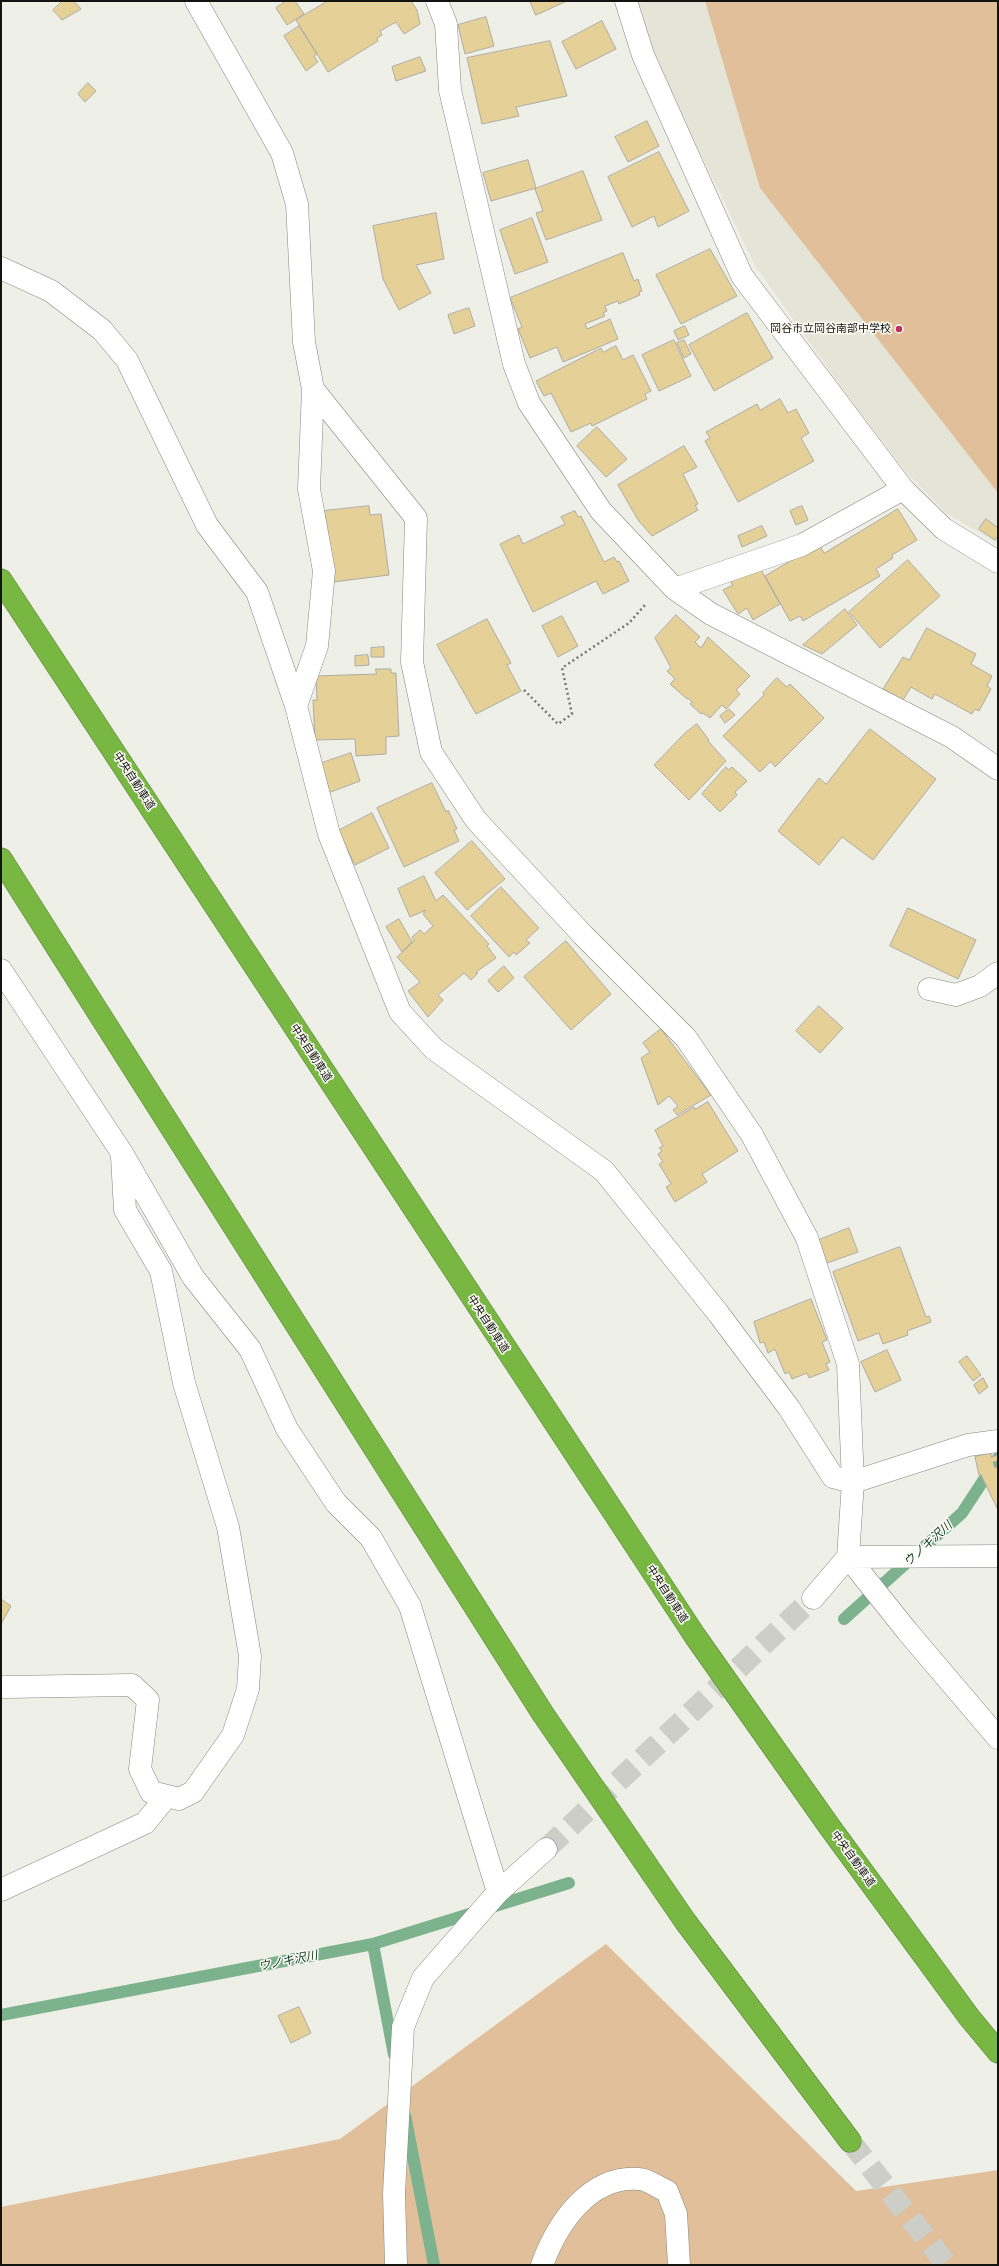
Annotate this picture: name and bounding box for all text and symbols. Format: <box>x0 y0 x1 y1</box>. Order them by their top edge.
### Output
place label: 岡谷市立岡谷南部中学校 <box>770 322 891 336</box>
marker: 岡谷市立岡谷南部中学校 <box>894 324 904 334</box>
street label: 中央自動車道 <box>110 750 158 812</box>
street label: 中央自動車道 <box>287 1022 335 1084</box>
street label: 中央自動車道 <box>464 1293 512 1355</box>
water label: ウノキ沢川 <box>901 1519 955 1569</box>
street label: 中央自動車道 <box>643 1563 691 1625</box>
street label: 中央自動車道 <box>828 1828 878 1890</box>
water label: ウノキ沢川 <box>257 1948 319 1974</box>

